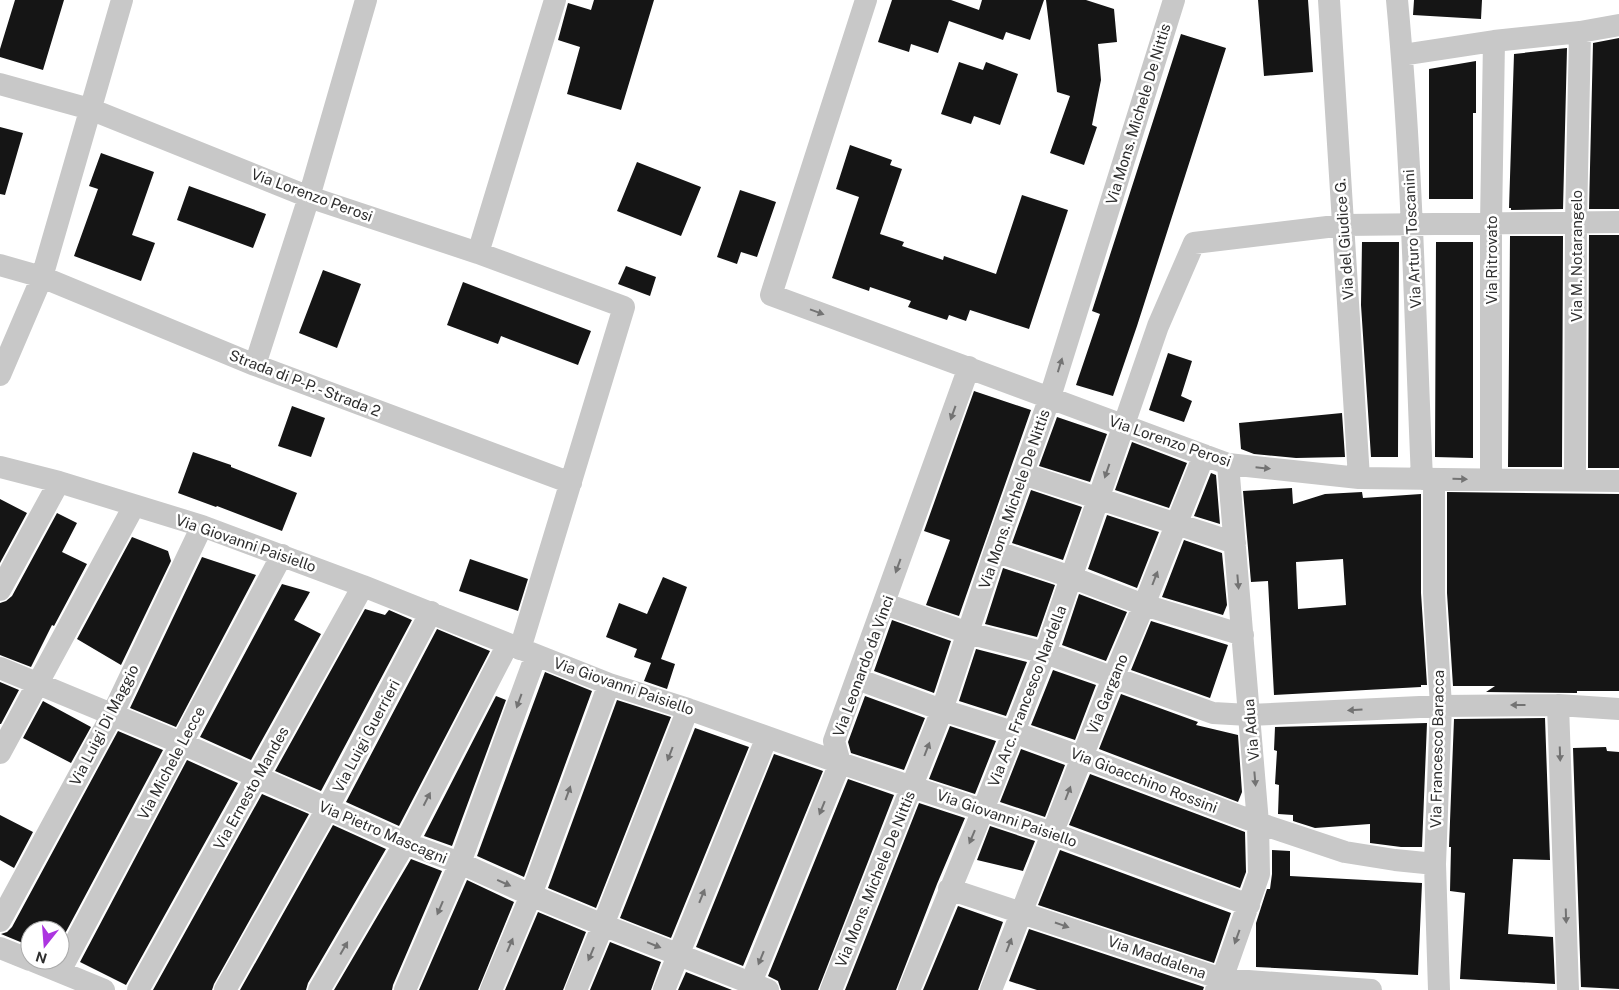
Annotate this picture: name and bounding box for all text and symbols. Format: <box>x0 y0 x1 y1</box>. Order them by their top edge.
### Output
street label: Via Mons. Michele De Nittis <box>1102 21 1174 207</box>
street label: Via Lorenzo Perosi <box>249 165 375 225</box>
street label: Via Arturo Toscanini <box>1400 169 1424 309</box>
street label: Via del Giudice G. <box>1331 178 1357 300</box>
street label: Via M. Notarangelo <box>1568 190 1585 322</box>
street label: Via Ritrovato <box>1483 216 1500 304</box>
one-way arrow <box>810 308 825 316</box>
street label: Strada di P-P. - Strada 2 <box>227 346 383 420</box>
one-way arrow <box>1057 357 1065 372</box>
one-way arrow <box>949 406 956 421</box>
street label: Via Mons. Michele De Nittis <box>975 407 1053 591</box>
street label: Via Lorenzo Perosi <box>1107 412 1233 470</box>
one-way arrow <box>1103 464 1111 479</box>
one-way arrow <box>1255 464 1271 472</box>
one-way arrow <box>1452 475 1468 483</box>
street label: Via Giovanni Paisiello <box>174 511 318 575</box>
one-way arrow <box>894 559 901 574</box>
one-way arrow <box>1151 570 1159 585</box>
one-way arrow <box>1235 574 1243 590</box>
street label: Via Leonardo da Vinci <box>829 593 897 739</box>
street label: Via Arc. Francesco Nardella <box>985 603 1069 789</box>
street label: Via Gargano <box>1083 651 1131 737</box>
street label: Via Giovanni Paisiello <box>552 654 696 718</box>
street label: Via Luigi Di Maggio <box>66 662 142 788</box>
street label: Via Francesco Baracca <box>1427 670 1447 828</box>
street label: Via Luigi Guerrieri <box>329 677 403 795</box>
one-way arrow <box>515 693 522 708</box>
street label: Via Adua <box>1240 698 1262 762</box>
one-way arrow <box>1510 701 1526 709</box>
street label: Via Michele Lecce <box>134 704 208 822</box>
one-way arrow <box>1347 706 1363 714</box>
street label: Via Ernesto Mandes <box>210 723 292 853</box>
one-way arrow <box>924 742 931 757</box>
street label: Via Gioacchino Rossini <box>1068 744 1220 816</box>
one-way arrow <box>1557 746 1565 762</box>
one-way arrow <box>666 747 674 762</box>
one-way arrow <box>1251 771 1259 787</box>
one-way arrow <box>565 786 572 801</box>
street label: Via Giovanni Paisiello <box>935 786 1079 850</box>
one-way arrow <box>1064 786 1072 800</box>
street label: Via Mons. Michele De Nittis <box>832 788 918 970</box>
one-way arrow <box>423 792 431 807</box>
street label: Via Pietro Mascagni <box>316 797 450 867</box>
one-way arrow <box>817 801 825 815</box>
one-way arrow <box>967 830 975 844</box>
one-way arrow <box>497 880 511 888</box>
one-way arrow <box>698 888 706 903</box>
one-way arrow <box>436 901 444 915</box>
one-way arrow <box>1562 909 1570 925</box>
north arrow <box>20 920 70 970</box>
one-way arrow <box>1055 922 1070 929</box>
one-way arrow <box>1233 930 1240 945</box>
street label: Via Maddalena <box>1106 932 1208 982</box>
one-way arrow <box>1005 937 1013 952</box>
one-way arrow <box>507 938 515 952</box>
one-way arrow <box>339 941 348 954</box>
one-way arrow <box>647 941 662 949</box>
one-way arrow <box>587 947 595 962</box>
text: N <box>34 948 49 967</box>
one-way arrow <box>756 951 764 965</box>

